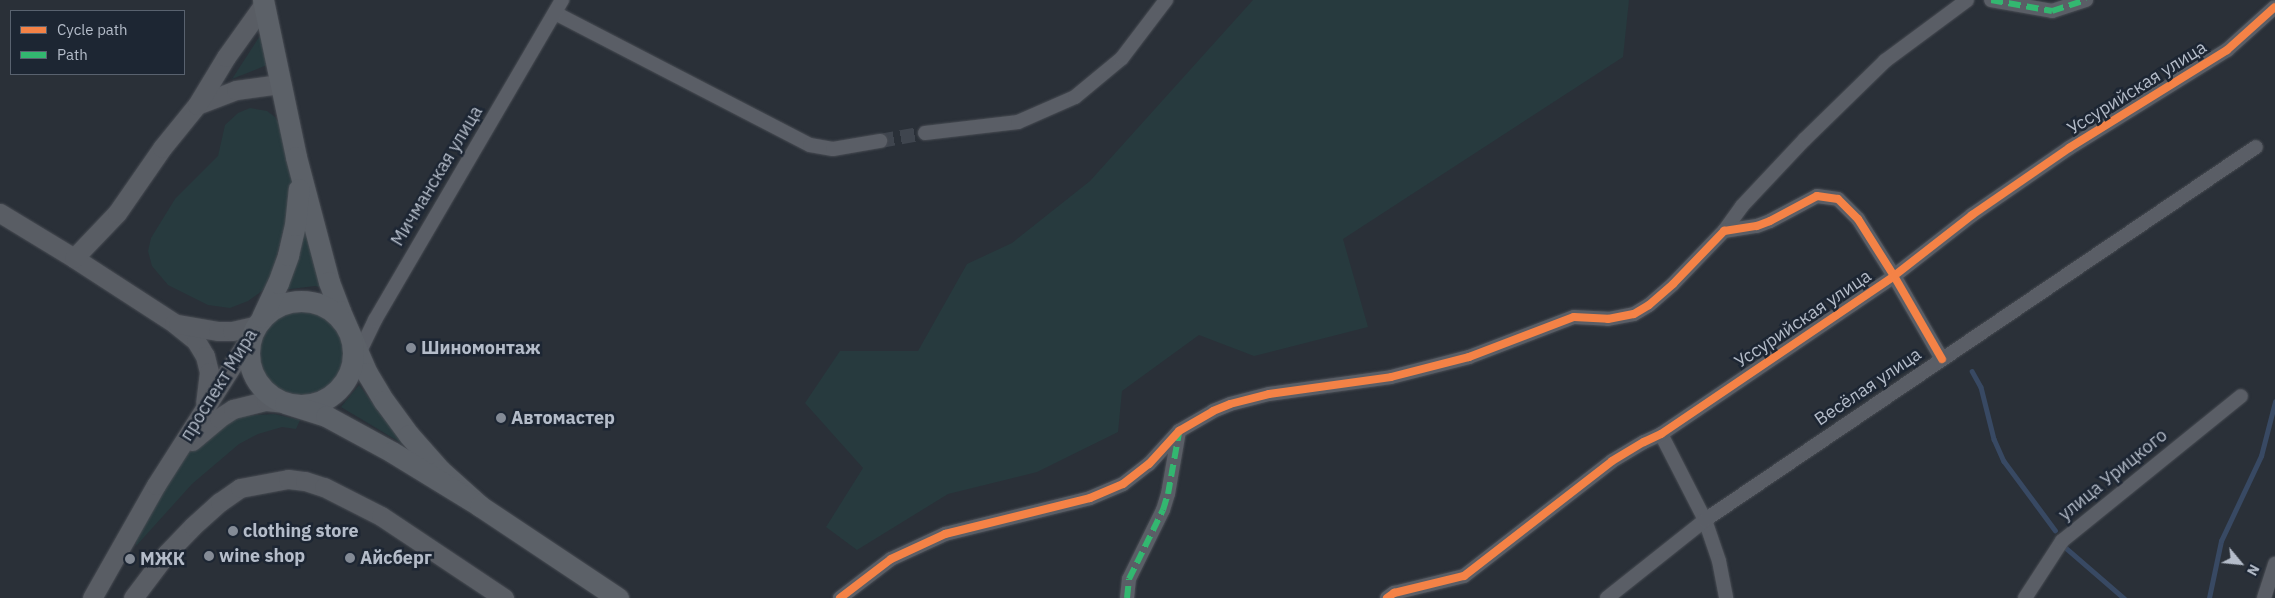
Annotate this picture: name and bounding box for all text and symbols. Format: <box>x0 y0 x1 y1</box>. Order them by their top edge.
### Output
legend <box>10 10 185 75</box>
text: Cycle path <box>57 20 128 39</box>
street label: Уссурийская улица <box>2063 36 2211 140</box>
text: Path <box>57 45 88 64</box>
street label: Мичманская улица <box>387 102 487 250</box>
street label: Уссурийская улица <box>1731 265 1875 373</box>
street label: проспект Мира <box>176 325 262 445</box>
place label: Шиномонтаж <box>421 337 541 359</box>
marker: Шиномонтаж <box>405 342 417 354</box>
street label: Весёлая улица <box>1811 343 1925 431</box>
place label: Автомастер <box>511 407 615 429</box>
marker: Автомастер <box>495 412 507 424</box>
street label: улица Урицкого <box>2054 425 2172 525</box>
place label: clothing store <box>243 520 359 542</box>
marker: clothing store <box>227 525 239 537</box>
north arrow <box>2215 538 2265 588</box>
place label: wine shop <box>219 545 305 567</box>
place label: Айсберг <box>360 547 432 569</box>
place label: МЖК <box>140 548 185 570</box>
marker: wine shop <box>203 550 215 562</box>
marker: Айсберг <box>344 552 356 564</box>
marker: МЖК <box>124 553 136 565</box>
text: N <box>2243 561 2264 579</box>

